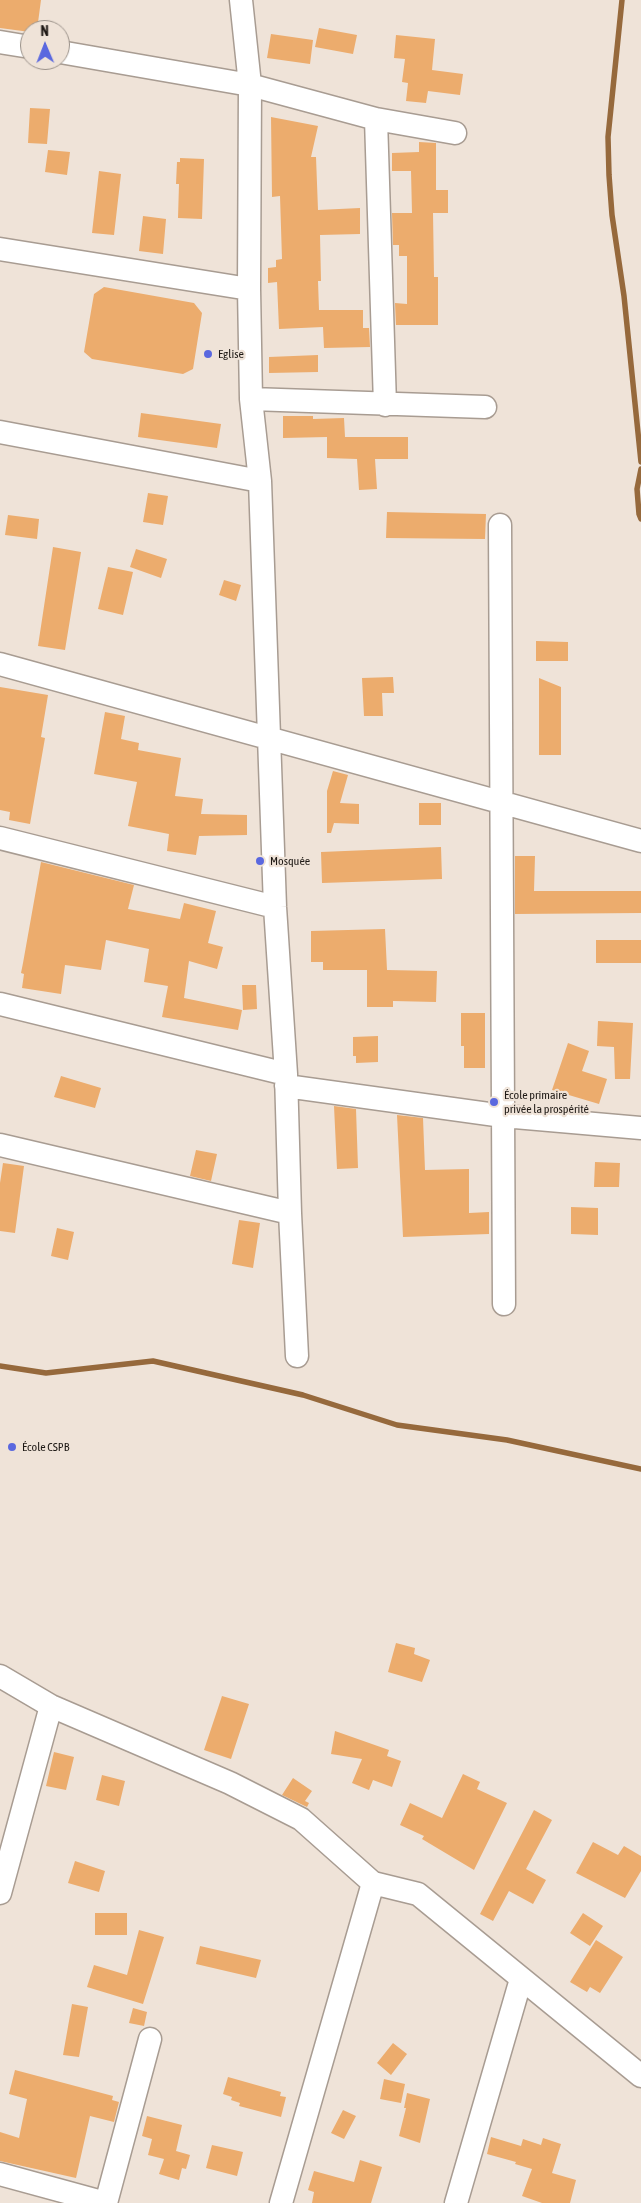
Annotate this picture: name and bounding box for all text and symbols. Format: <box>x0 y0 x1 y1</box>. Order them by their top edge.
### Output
north arrow <box>20 20 70 70</box>
text: N <box>40 23 49 39</box>
place label: Eglise <box>218 347 244 361</box>
marker: Eglise <box>202 348 214 360</box>
place label: Mosquée <box>270 854 310 868</box>
marker: Mosquée <box>254 855 266 867</box>
place label: École primaire privée la prospérité <box>504 1088 589 1116</box>
marker: École primaire privée la prospérité <box>488 1096 500 1108</box>
place label: École CSPB <box>22 1440 69 1454</box>
marker: École CSPB <box>6 1441 18 1453</box>

